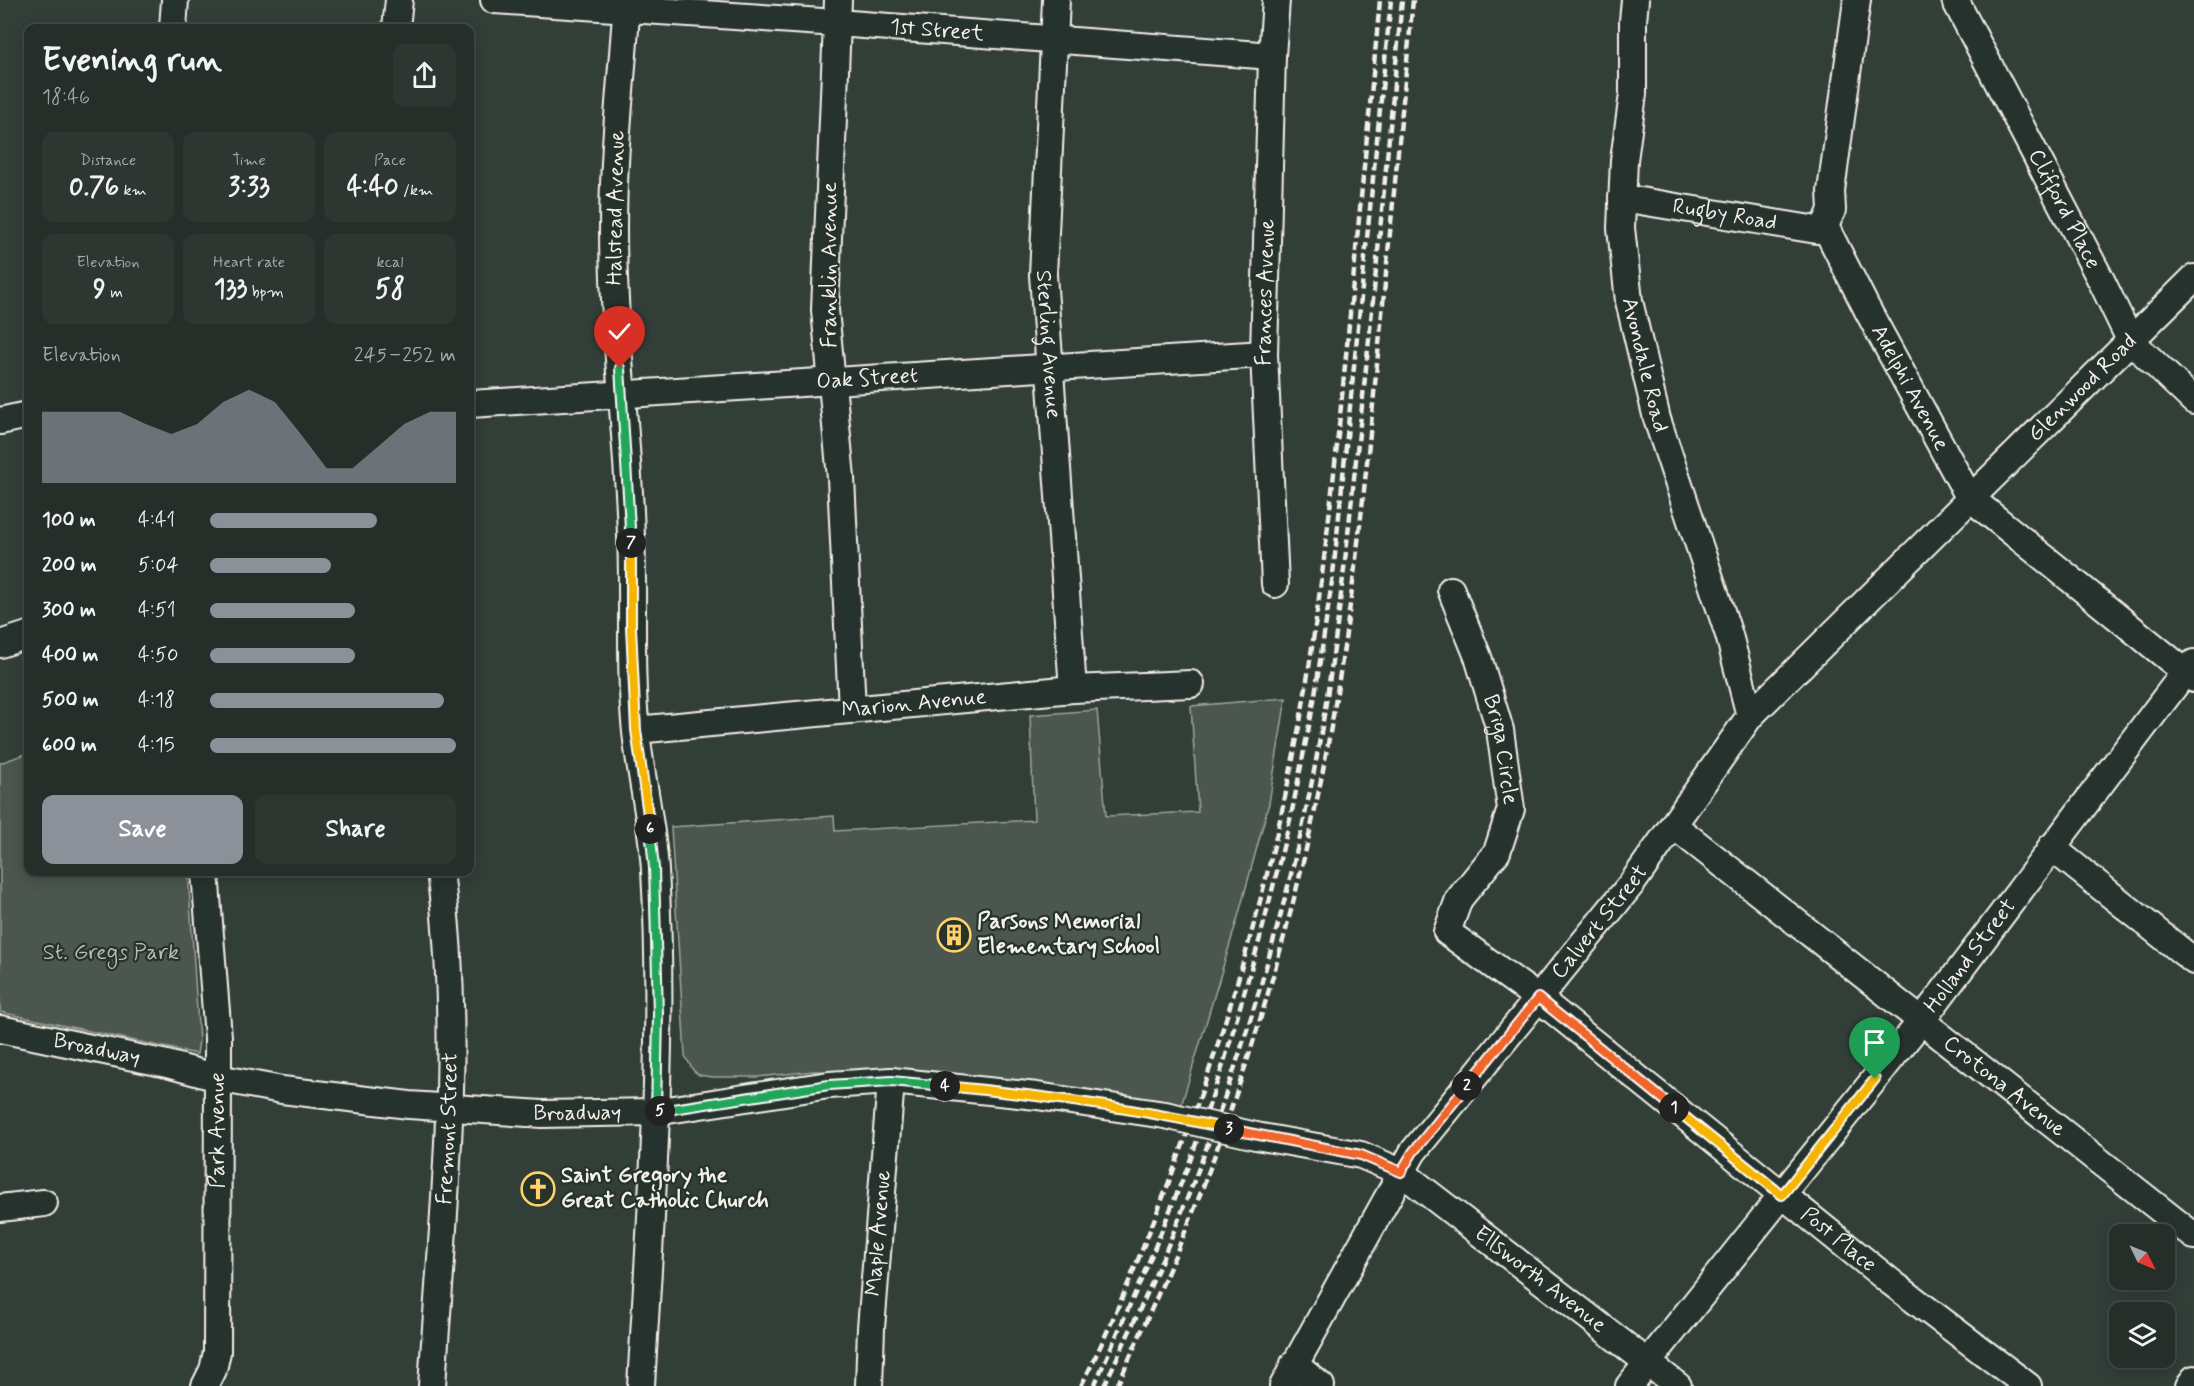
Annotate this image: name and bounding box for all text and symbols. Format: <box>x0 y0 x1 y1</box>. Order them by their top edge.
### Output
street label: 1st Street <box>889 13 985 48</box>
text: Evening run <box>42 39 222 83</box>
button: share <box>393 44 456 107</box>
text: 18:46 <box>42 84 90 111</box>
street label: Halstead Avenue <box>601 130 631 286</box>
street label: Clifford Place <box>2021 145 2107 274</box>
text: Distance <box>80 150 136 171</box>
text: Time <box>232 150 266 171</box>
text: Pace <box>374 150 406 171</box>
text: 0.76 <box>69 171 119 205</box>
text: 3:33 <box>228 171 270 205</box>
text: 4:40 <box>347 171 399 205</box>
text: km <box>119 180 147 201</box>
text: /km <box>399 180 433 201</box>
street label: Franklin Avenue <box>816 182 844 348</box>
street label: Rugby Road <box>1670 193 1779 237</box>
street label: Frances Avenue <box>1250 218 1282 366</box>
text: Elevation <box>77 252 140 273</box>
text: Heart rate <box>213 252 285 273</box>
text: kcal <box>377 252 403 273</box>
street label: Sterling Avenue <box>1029 269 1067 420</box>
text: 9 <box>93 273 106 307</box>
text: 133 <box>214 273 247 307</box>
text: 58 <box>375 273 405 307</box>
text: m <box>106 282 123 303</box>
text: bpm <box>247 282 284 303</box>
street label: Avondale Road <box>1615 295 1675 436</box>
pin <box>594 306 645 368</box>
icon: check <box>603 315 636 348</box>
street label: Adelphi Avenue <box>1864 320 1955 456</box>
street label: Glenwood Road <box>2022 328 2143 448</box>
text: Elevation <box>42 342 121 369</box>
text: 245–252 m <box>354 342 456 369</box>
street label: Oak Street <box>815 362 919 396</box>
text: 100 m <box>42 507 96 534</box>
text: 4:41 <box>138 507 175 534</box>
pin: 7 <box>616 528 646 558</box>
text: 7 <box>626 532 636 553</box>
text: 200 m <box>42 552 97 579</box>
text: 5:04 <box>138 552 179 579</box>
text: 300 m <box>42 597 96 624</box>
text: 4:51 <box>138 597 176 624</box>
text: 400 m <box>42 642 98 669</box>
text: 4:50 <box>138 642 178 669</box>
street label: Marion Avenue <box>840 683 988 725</box>
text: 500 m <box>42 687 99 714</box>
text: 4:18 <box>138 687 175 714</box>
street label: Briga Circle <box>1476 691 1524 807</box>
text: 600 m <box>42 732 97 759</box>
text: 4:15 <box>138 732 175 759</box>
button: Save <box>42 795 243 864</box>
button: Share <box>255 795 456 864</box>
pin: 6 <box>635 814 665 844</box>
text: 6 <box>646 818 654 839</box>
street label: Calvert Street <box>1545 860 1655 985</box>
street label: Holland Street <box>1918 893 2023 1019</box>
place label: Parsons Memorial Elementary School <box>977 908 1160 961</box>
building icon: Parsons Memorial Elementary School <box>936 917 972 953</box>
park label: St. Gregs Park <box>43 939 179 970</box>
pin <box>1849 1017 1900 1079</box>
icon: arrive <box>1858 1026 1891 1059</box>
street label: Broadway <box>51 1027 143 1072</box>
street label: Crotona Avenue <box>1937 1029 2071 1143</box>
street label: Fremont Street <box>431 1052 465 1206</box>
pin: 4 <box>930 1071 960 1101</box>
pin: 2 <box>1452 1071 1482 1101</box>
street label: Park Avenue <box>204 1072 232 1188</box>
text: 4 <box>940 1075 950 1096</box>
text: 2 <box>1463 1075 1471 1096</box>
pin: 1 <box>1659 1093 1689 1123</box>
pin: 5 <box>645 1096 675 1126</box>
text: 1 <box>1670 1097 1678 1118</box>
street label: Broadway <box>532 1099 622 1128</box>
text: 5 <box>655 1100 665 1121</box>
pin: 3 <box>1214 1114 1244 1144</box>
text: 3 <box>1225 1118 1233 1139</box>
place label: Saint Gregory the Great Catholic Church <box>561 1162 769 1215</box>
street label: Maple Avenue <box>860 1169 898 1297</box>
church icon: Saint Gregory the Great Catholic Church <box>520 1171 556 1207</box>
street label: Post Place <box>1795 1201 1882 1279</box>
street label: Ellsworth Avenue <box>1468 1220 1612 1339</box>
north arrow <box>2109 1224 2175 1290</box>
map controls <box>2109 1224 2175 1368</box>
button: layers <box>2109 1302 2175 1368</box>

